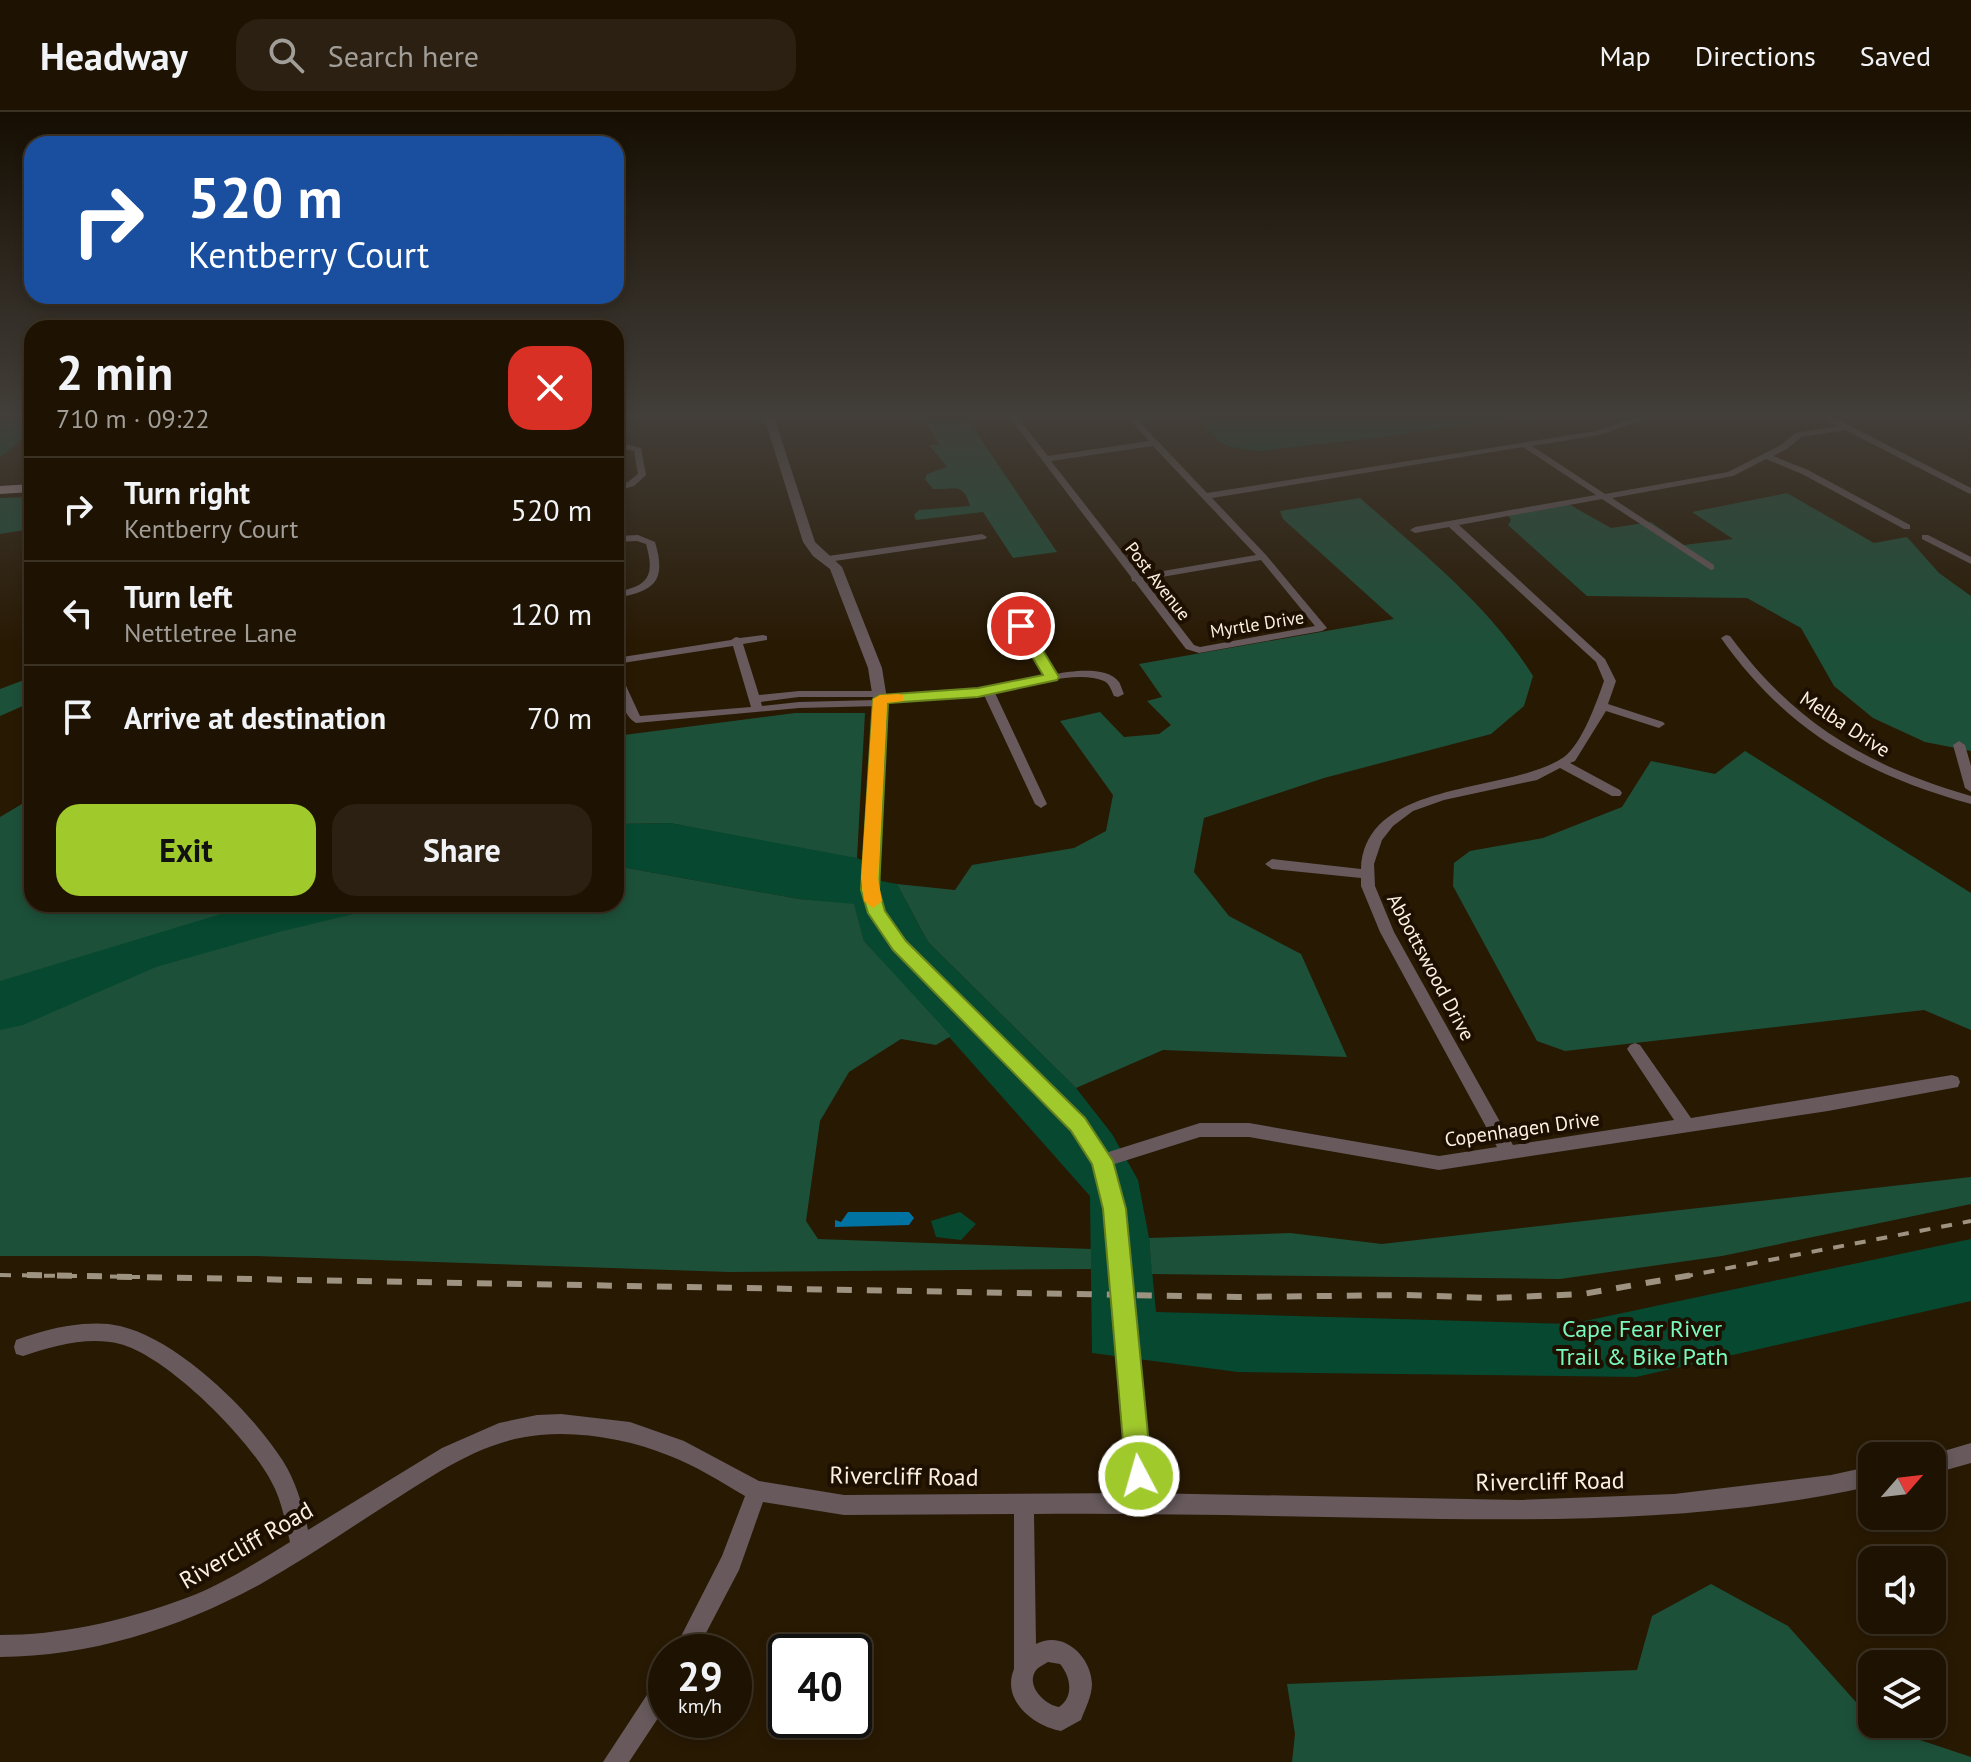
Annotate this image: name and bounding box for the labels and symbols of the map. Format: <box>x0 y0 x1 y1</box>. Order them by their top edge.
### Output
street label: Post Avenue <box>1120 537 1196 625</box>
pin <box>987 592 1055 660</box>
street label: Myrtle Drive <box>1208 605 1306 643</box>
street label: Melba Drive <box>1795 685 1895 763</box>
street label: Abbottswood Drive <box>1381 889 1481 1045</box>
street label: Copenhagen Drive <box>1443 1105 1601 1153</box>
park label: Cape Fear River Trail & Bike Path <box>1556 1313 1728 1372</box>
position arrow <box>1097 1434 1181 1518</box>
north arrow <box>1858 1442 1946 1530</box>
street label: Rivercliff Road <box>829 1459 979 1493</box>
street label: Rivercliff Road <box>1475 1464 1625 1498</box>
street label: Rivercliff Road <box>174 1494 318 1596</box>
speed limit sign: 40 <box>768 1634 872 1738</box>

